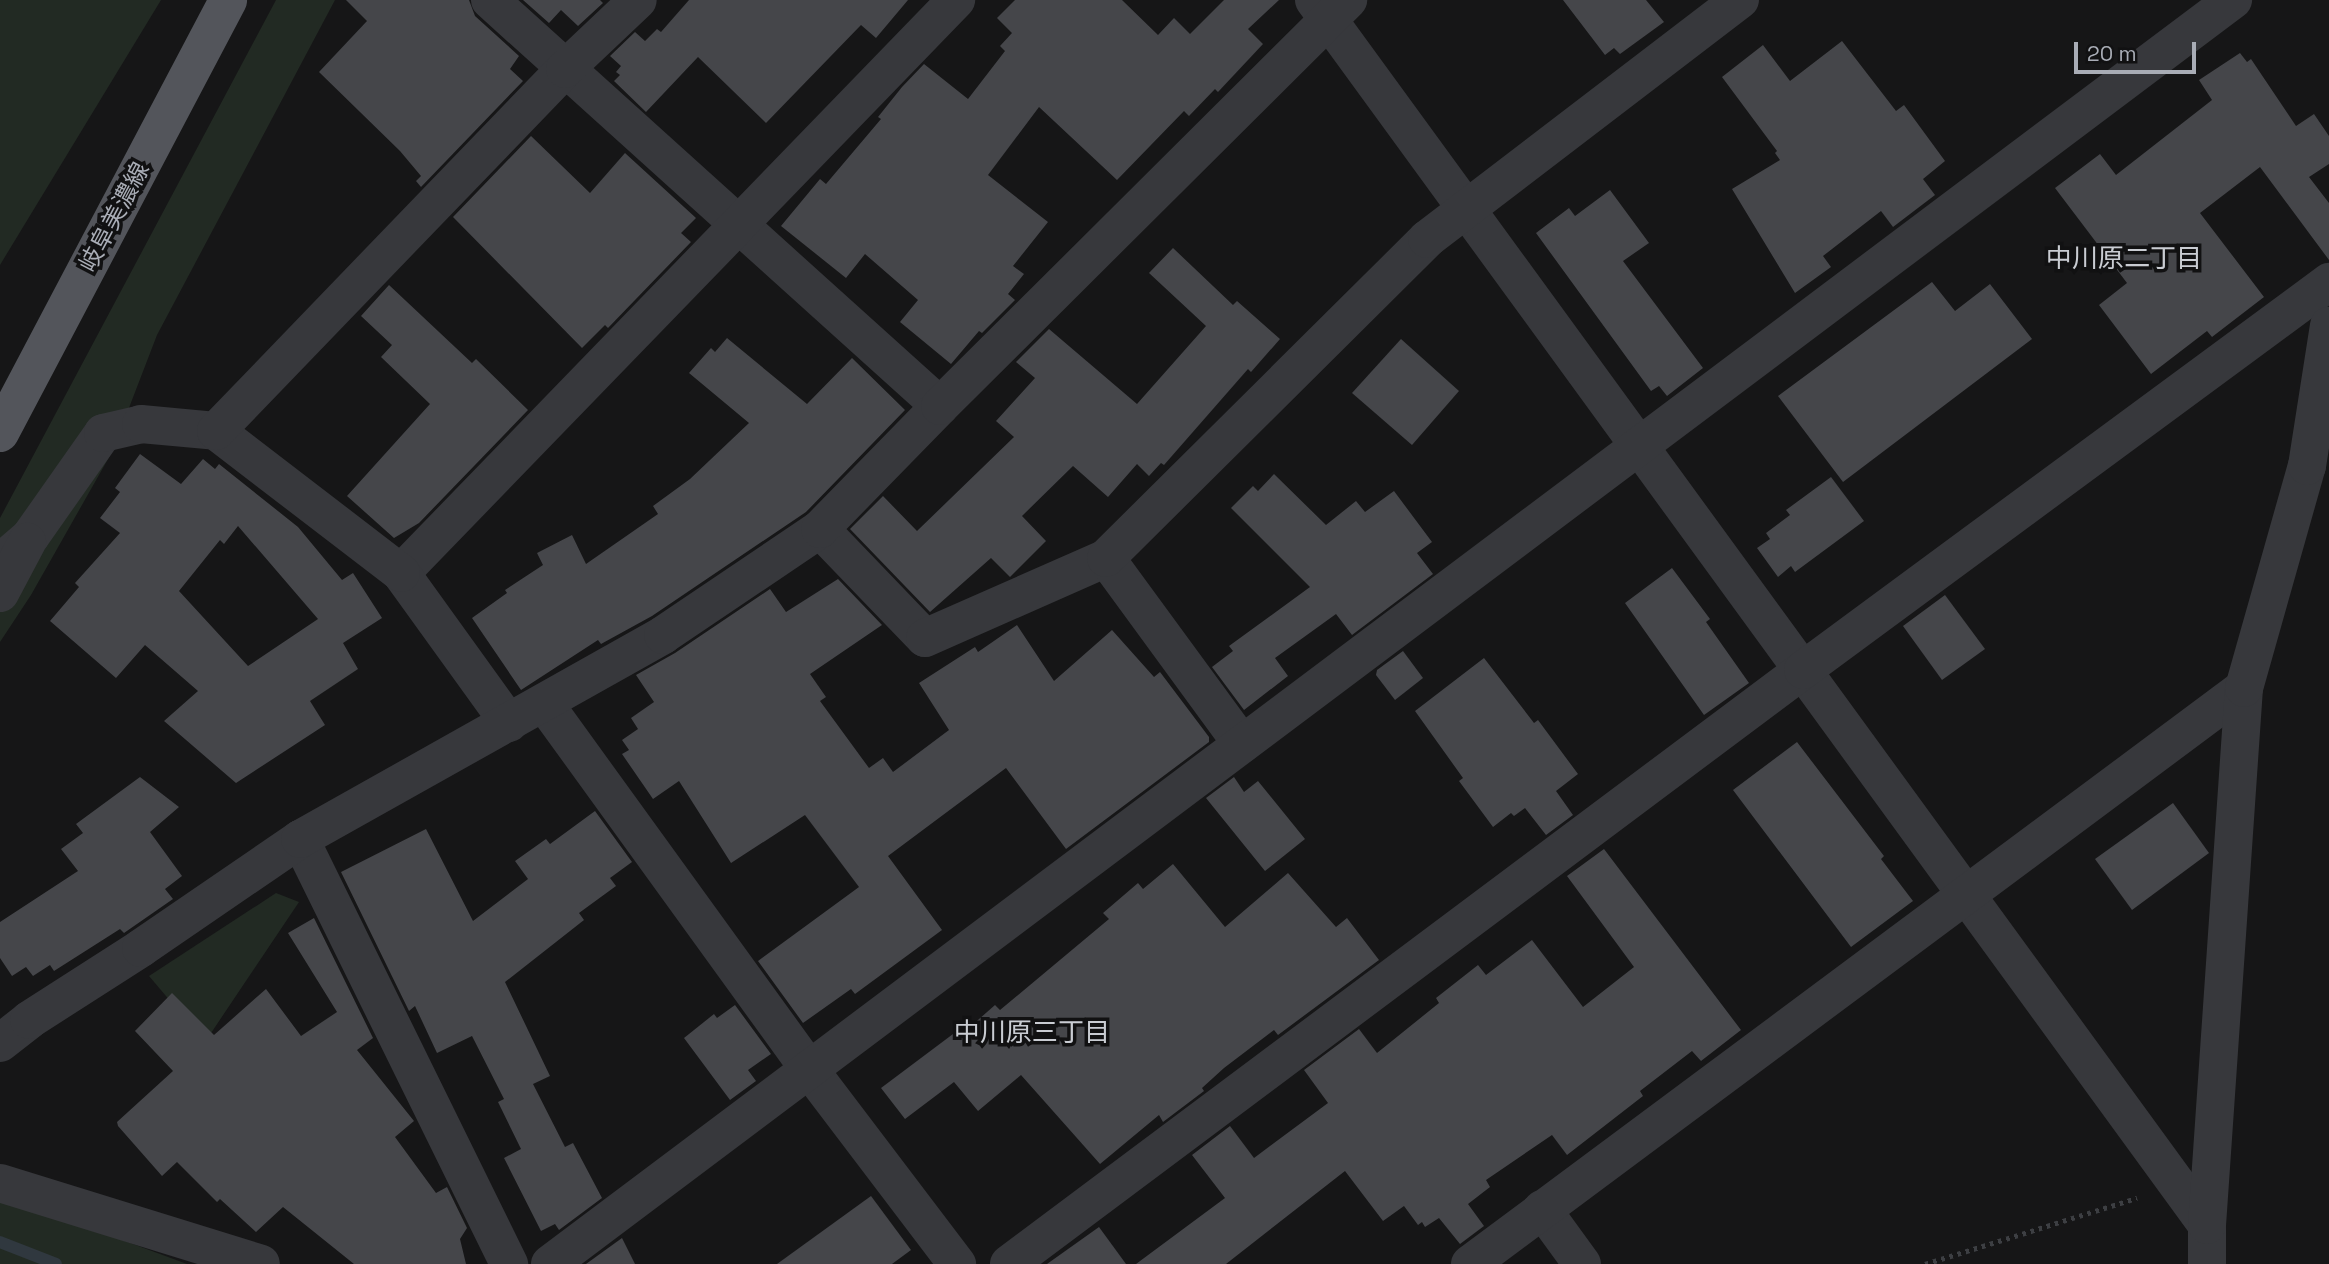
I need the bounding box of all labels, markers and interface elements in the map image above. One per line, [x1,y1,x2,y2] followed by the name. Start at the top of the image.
[2077,28,2200,72] scale bar
[2087,40,2137,67] text: 20 m
[73,157,155,277] street label: 岐阜美濃線
[2046,243,2202,275] district label: 中川原二丁目
[954,1017,1110,1049] district label: 中川原三丁目

